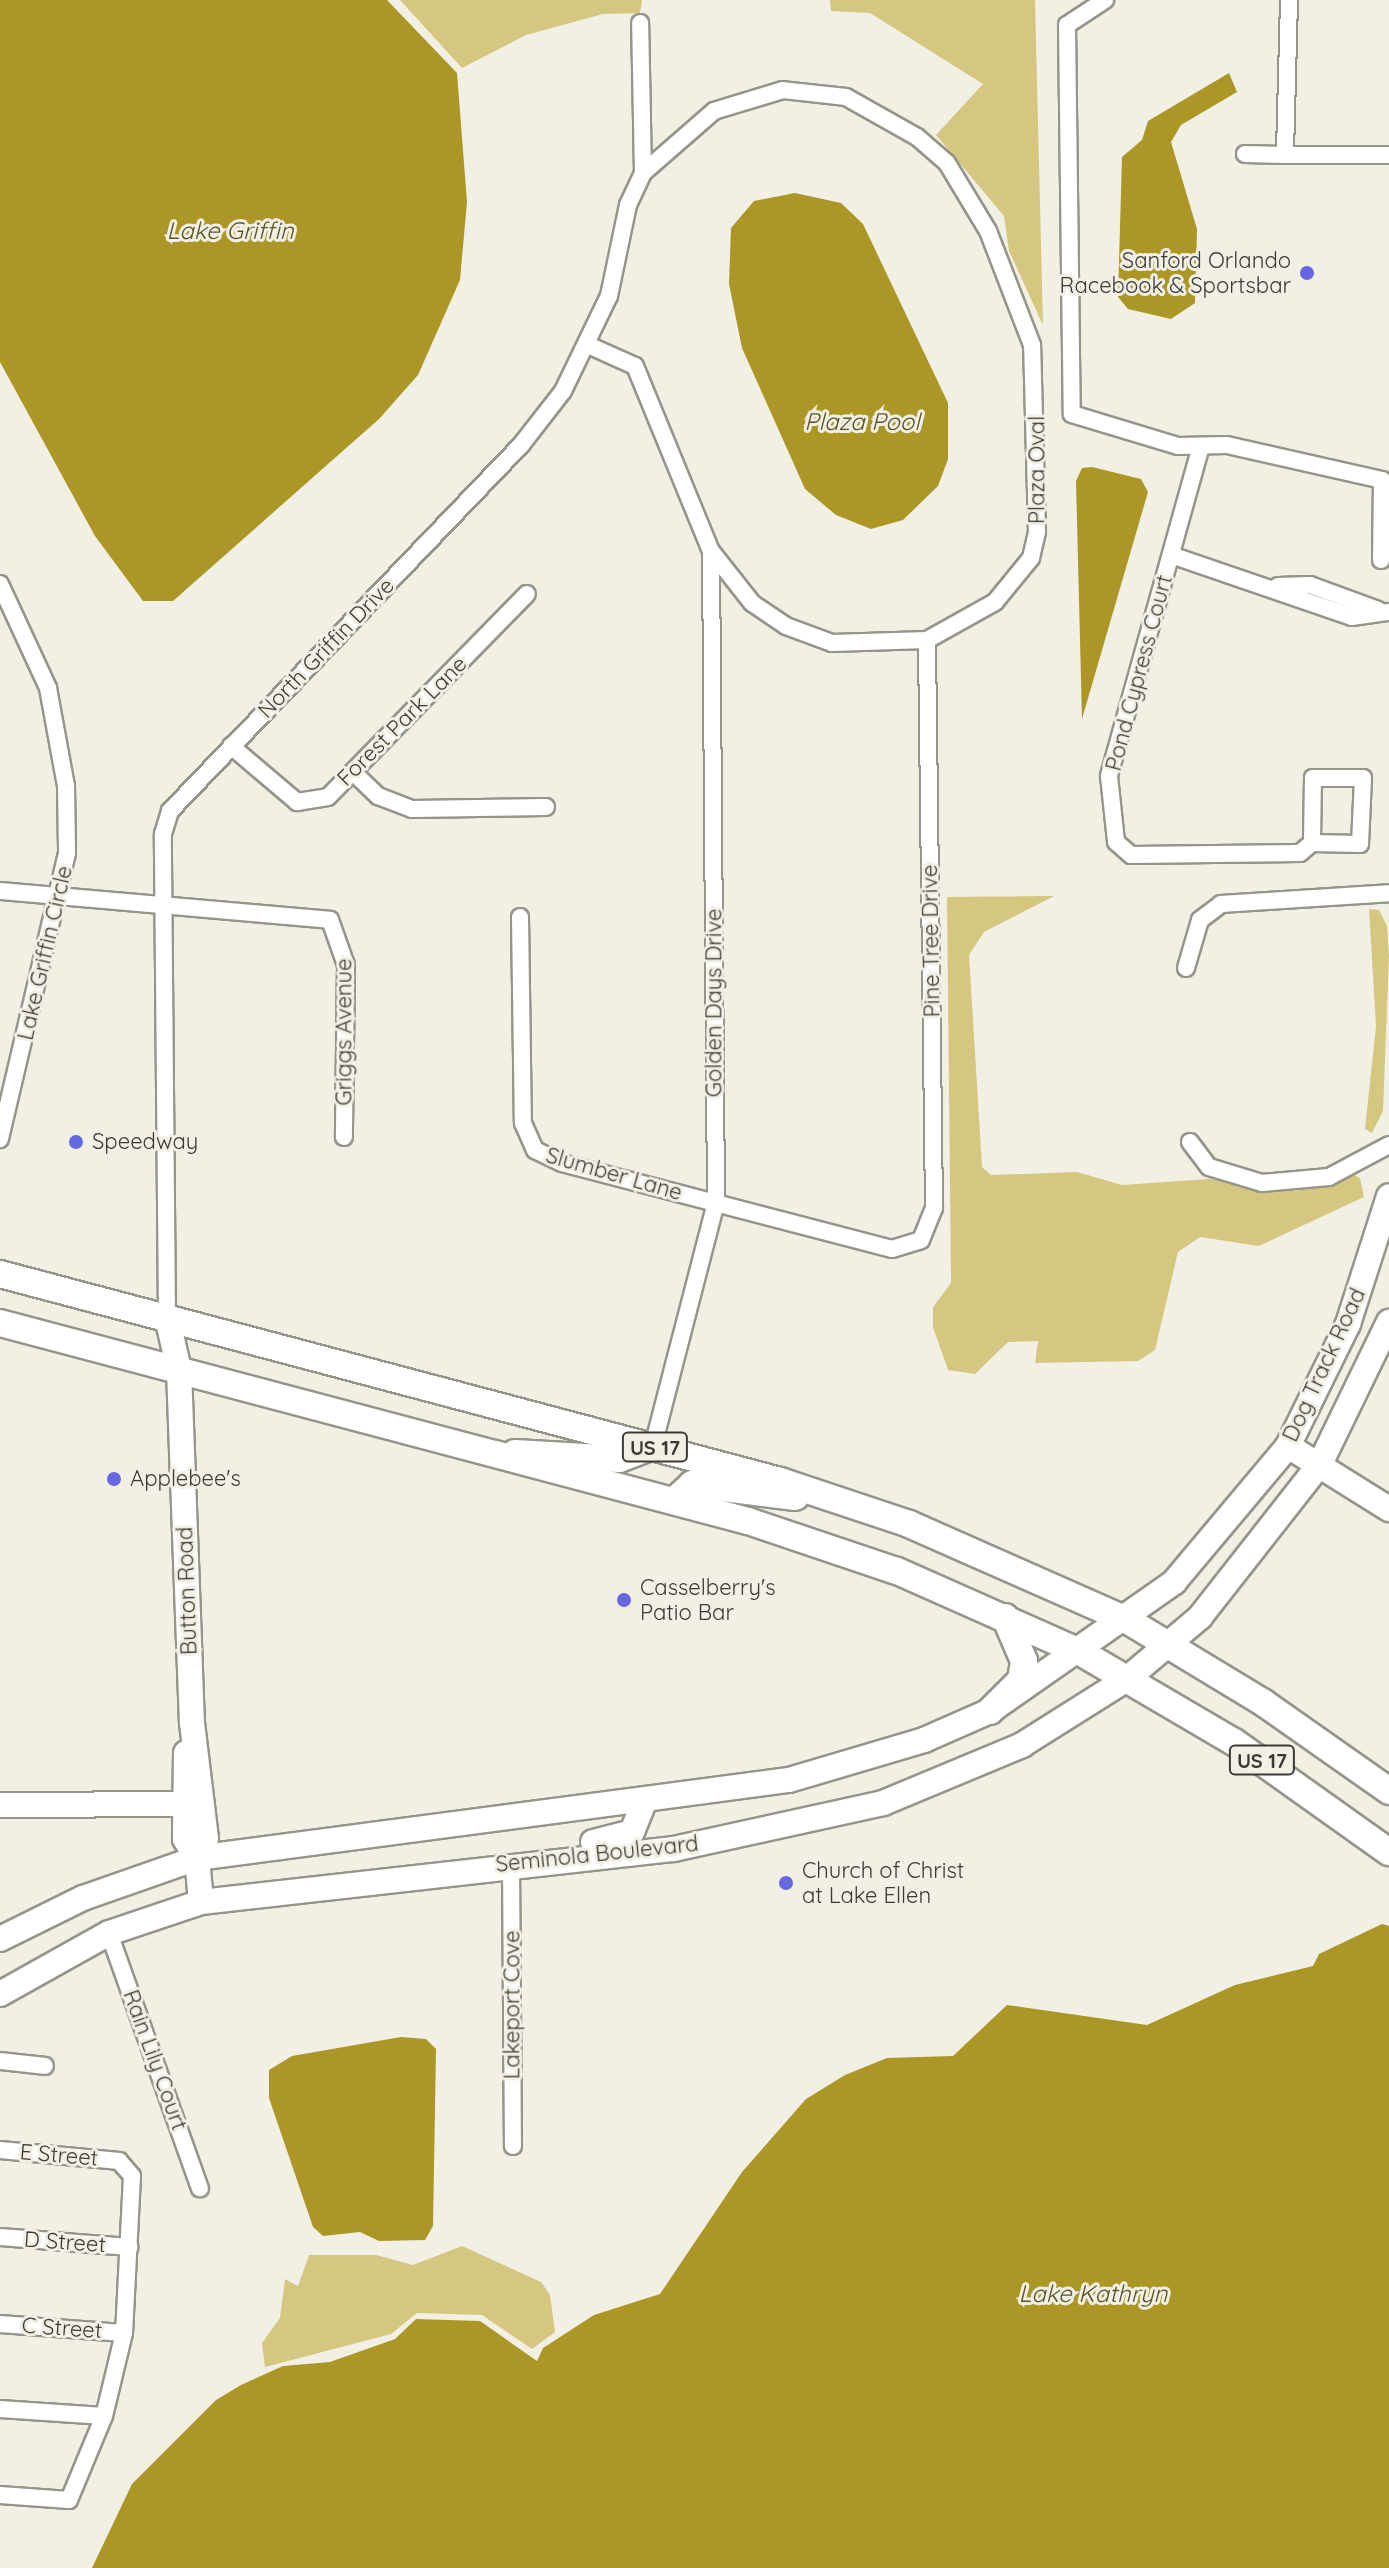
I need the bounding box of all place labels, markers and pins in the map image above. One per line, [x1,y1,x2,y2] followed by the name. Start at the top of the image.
[1060,247,1291,298] place label: Sanford Orlando Racebook & Sportsbar
[1298,264,1316,282] marker: Sanford Orlando Racebook & Sportsbar
[92,1129,198,1155] place label: Speedway
[67,1133,85,1151] marker: Speedway
[130,1466,241,1492] place label: Applebee's
[105,1470,123,1488] marker: Applebee's
[640,1574,776,1626] place label: Casselberry's Patio Bar
[615,1591,633,1609] marker: Casselberry's Patio Bar
[802,1857,964,1908] place label: Church of Christ at Lake Ellen
[777,1874,795,1892] marker: Church of Christ at Lake Ellen

